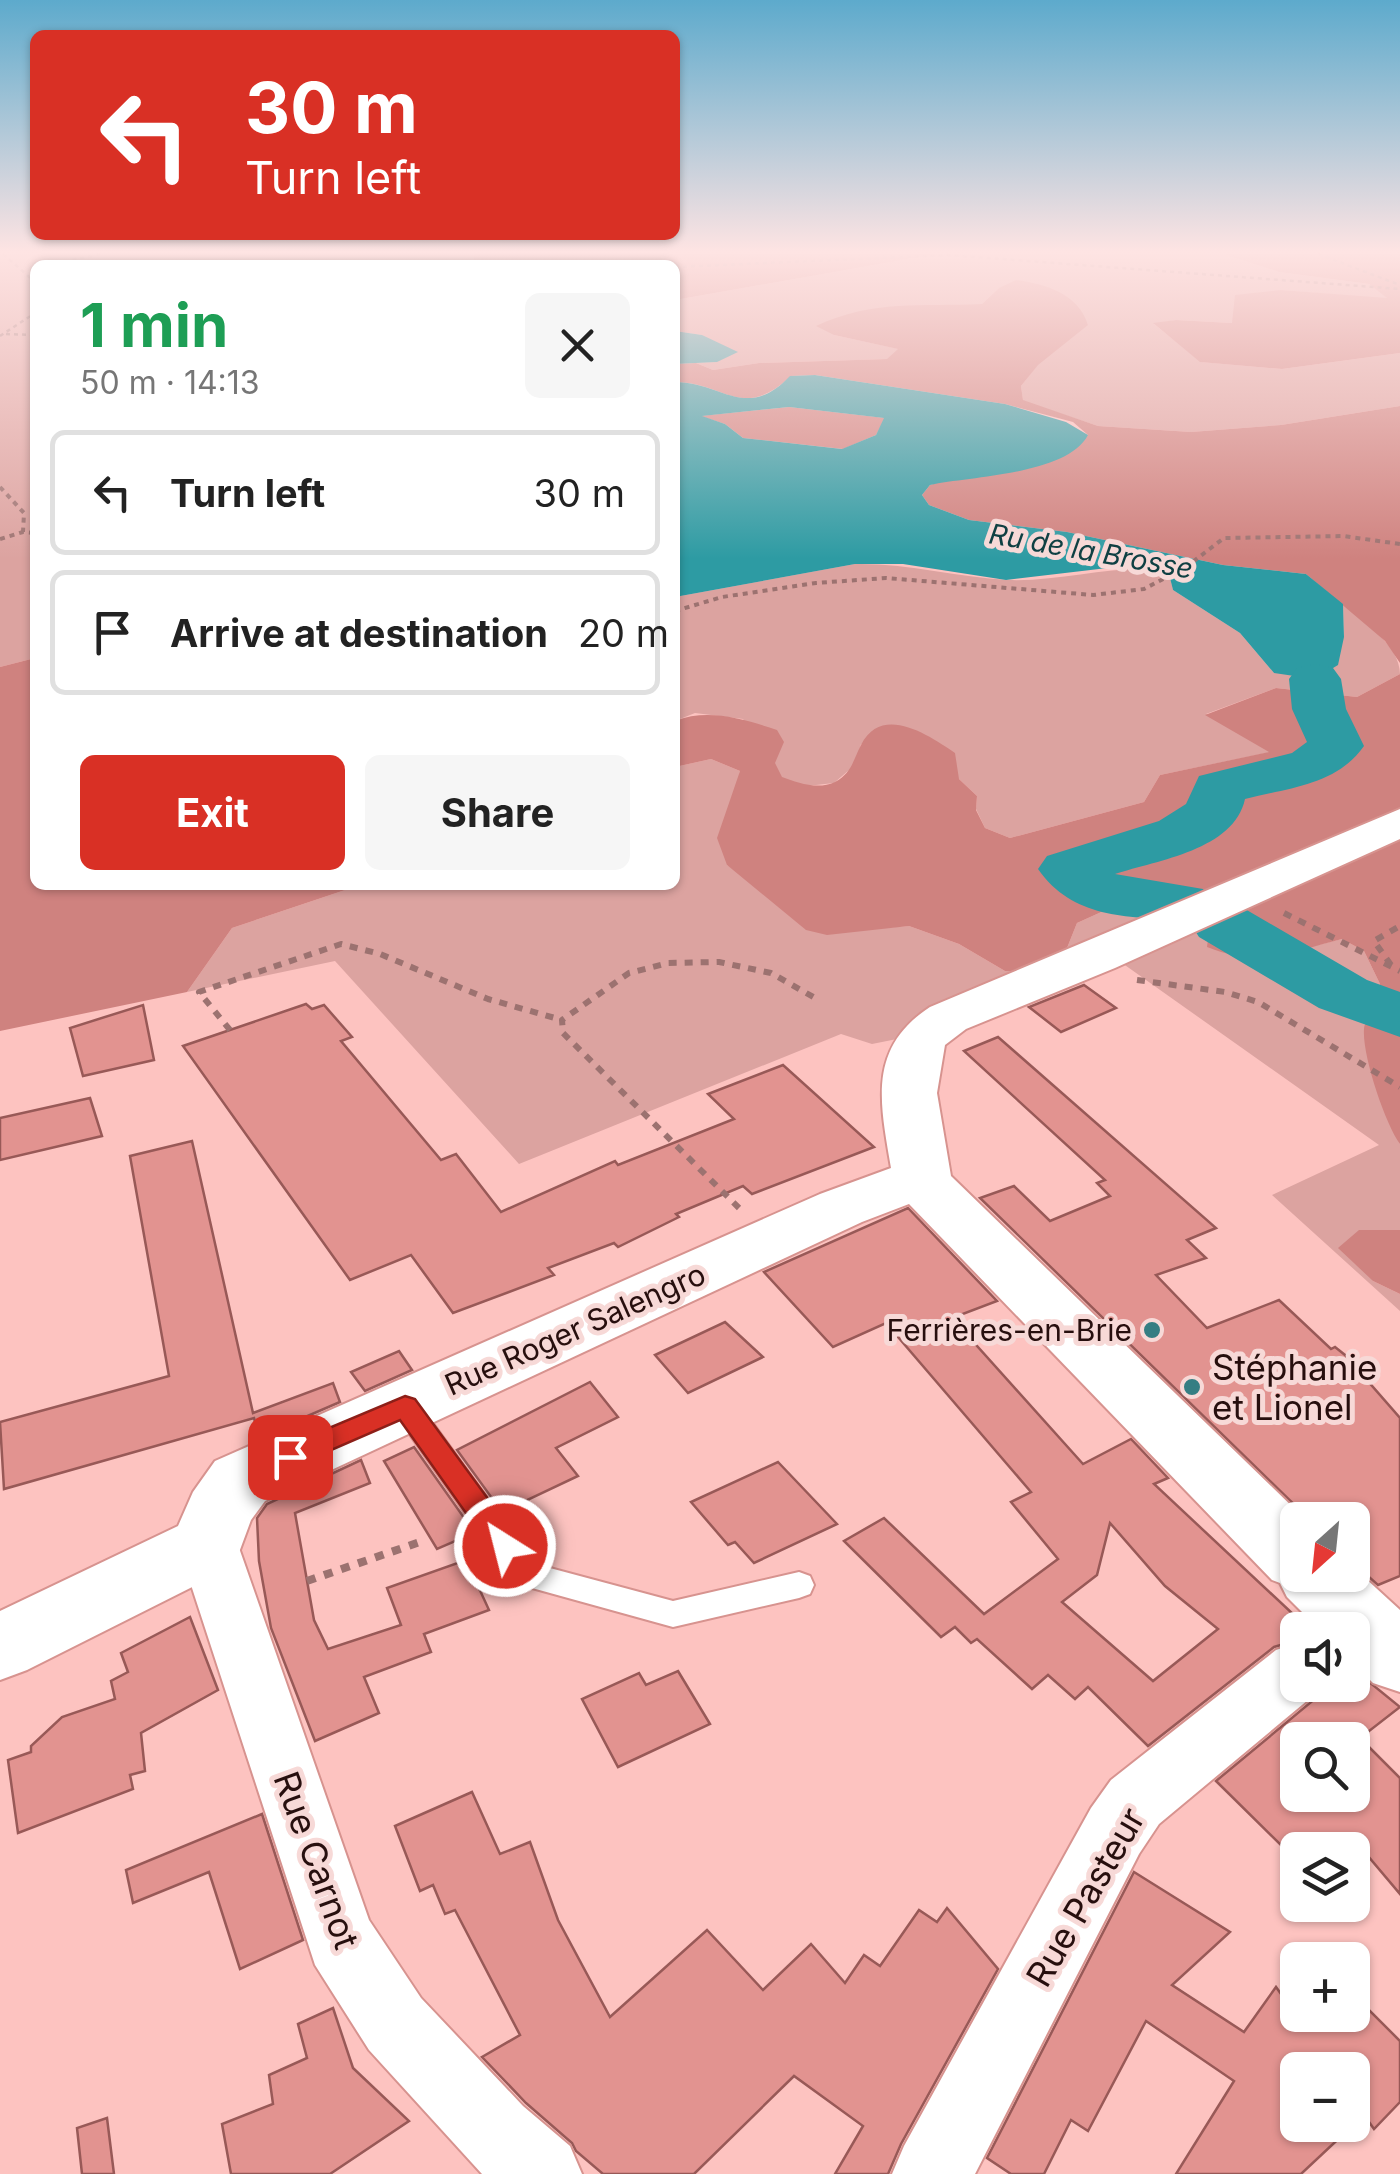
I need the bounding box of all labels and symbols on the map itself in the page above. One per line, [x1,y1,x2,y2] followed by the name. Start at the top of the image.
[986,516,1196,586] water label: Ru de la Brosse
[439,1255,711,1403] street label: Rue Roger Salengro
[887,1312,1132,1348] place label: Ferrières-en-Brie
[1141,1319,1163,1341] marker: Ferrières-en-Brie
[1212,1346,1377,1428] place label: Stéphanie et Lionel
[1181,1376,1203,1398] marker: Stéphanie et Lionel
[248,1415,333,1500] pin
[453,1494,557,1598] position arrow
[1280,1502,1370,1592] north arrow
[266,1766,368,1954] street label: Rue Carnot
[1017,1800,1153,1994] street label: Rue Pasteur

